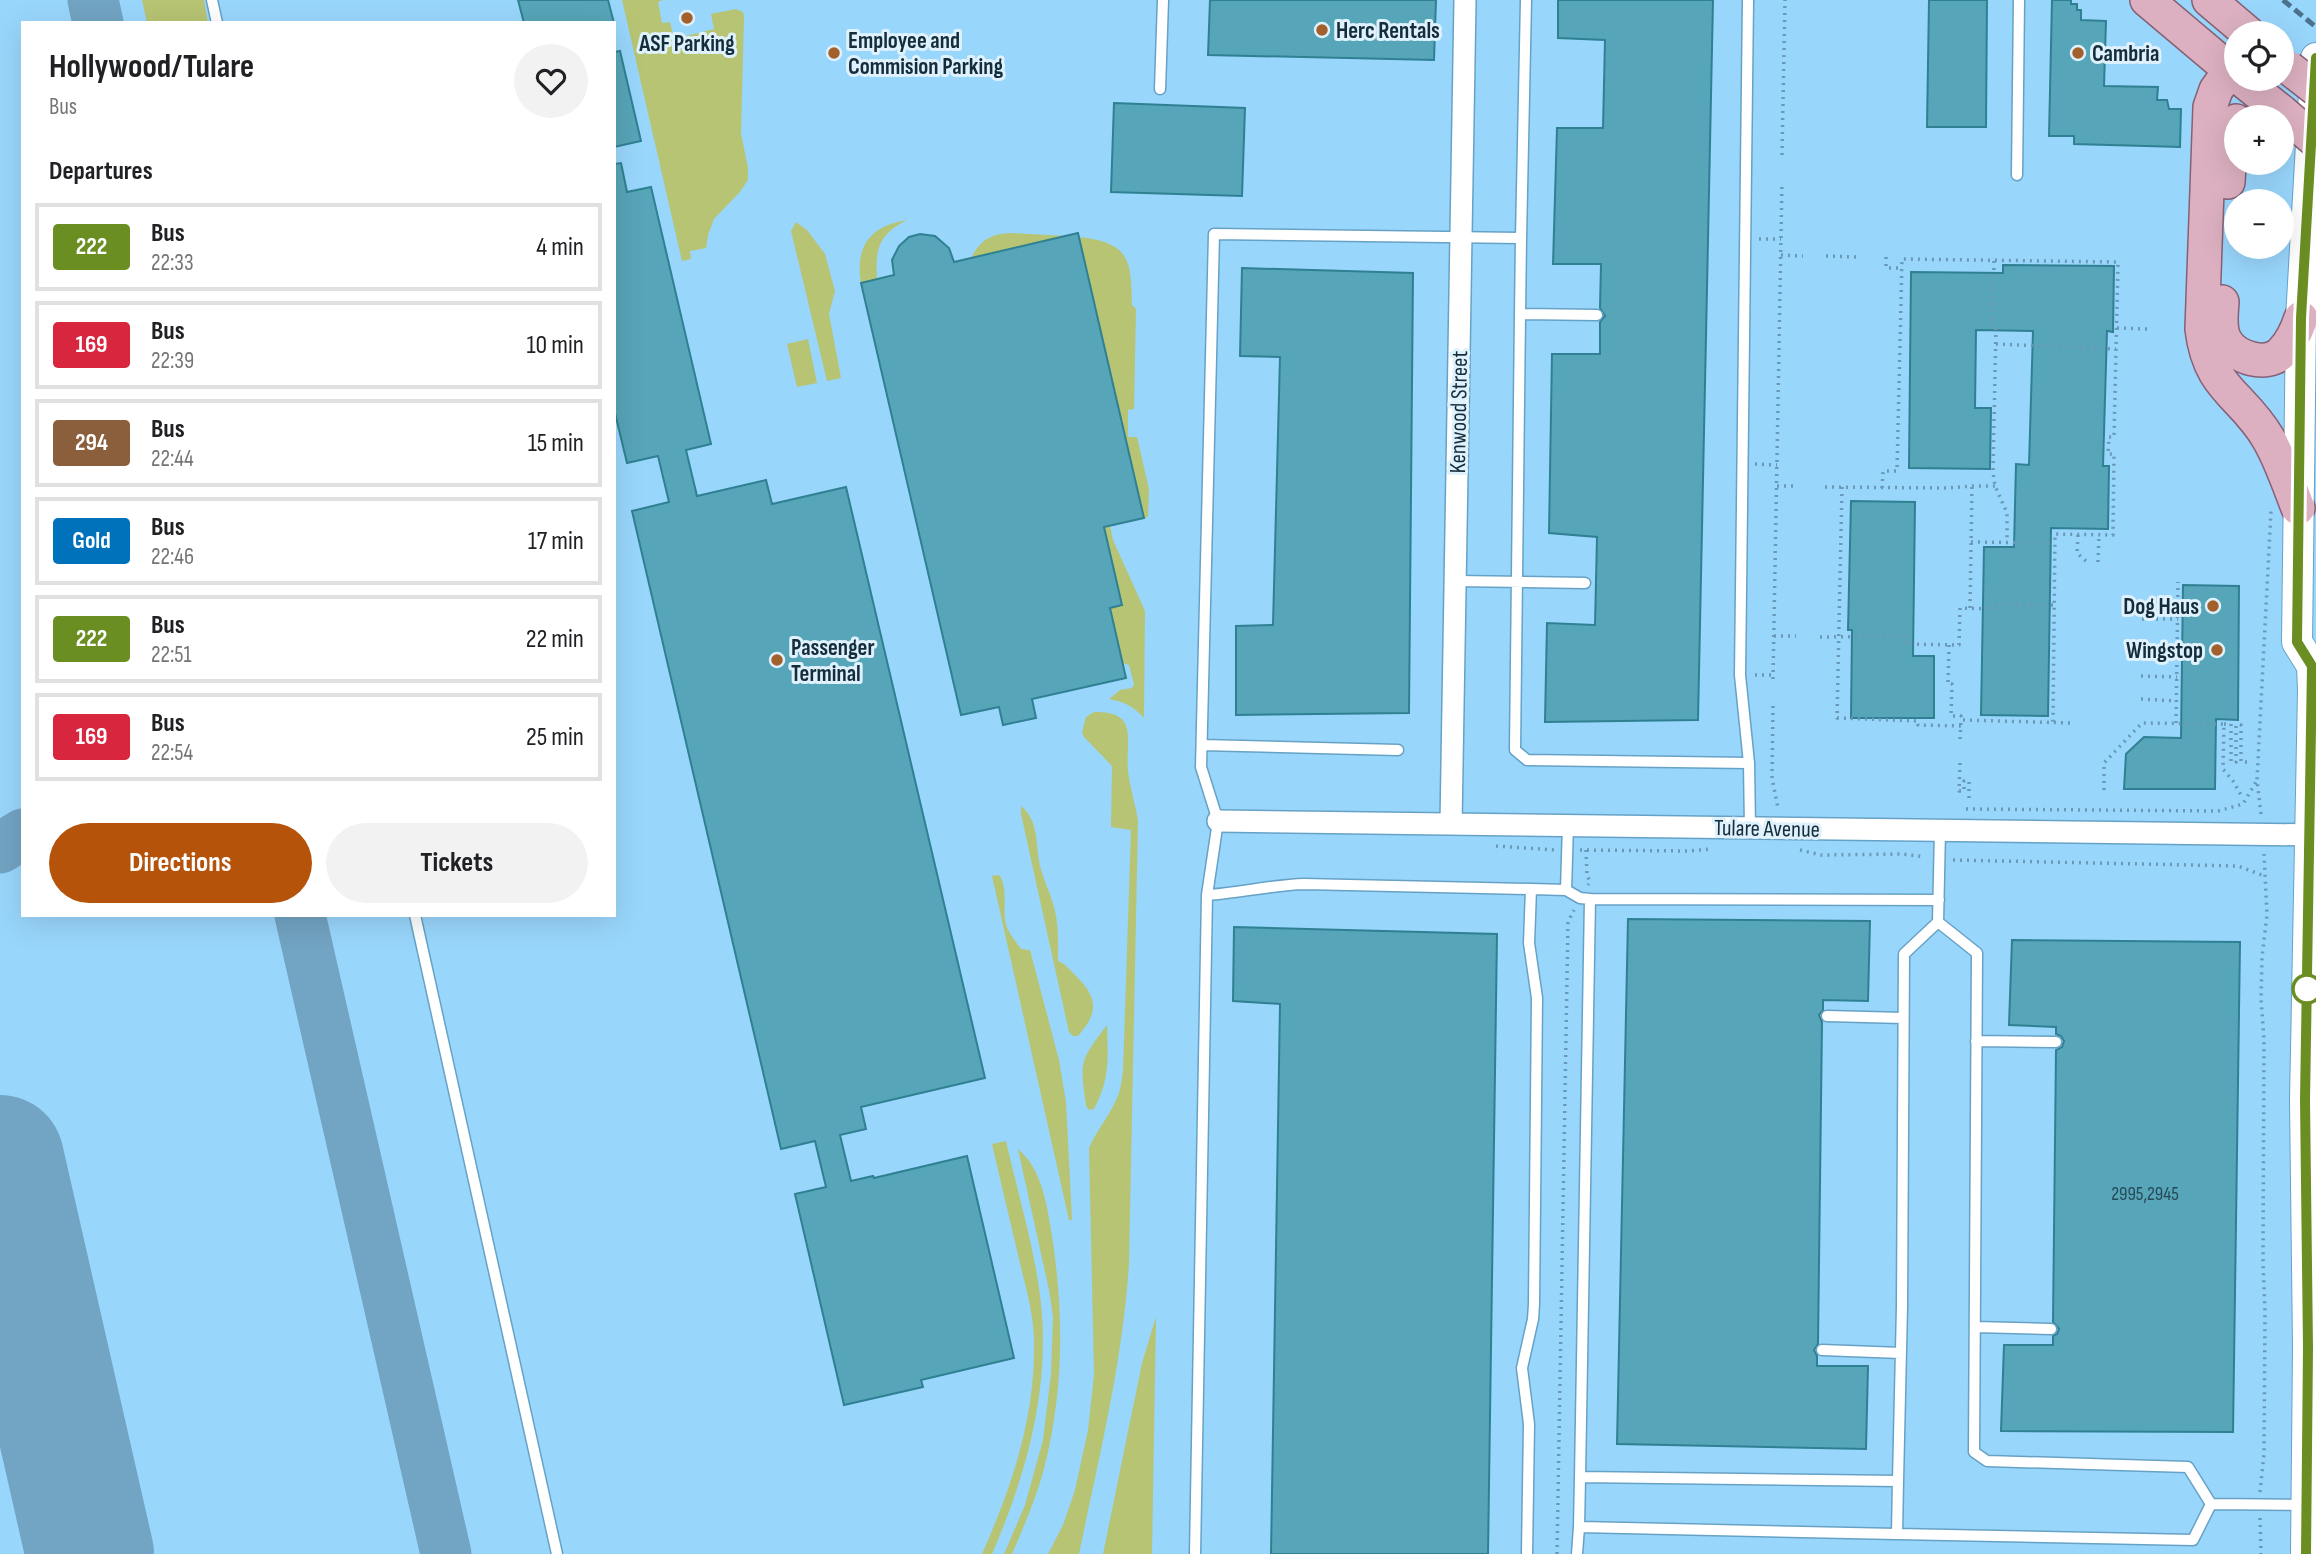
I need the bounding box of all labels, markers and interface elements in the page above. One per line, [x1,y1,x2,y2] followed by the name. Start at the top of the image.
[679,10,695,26] marker: ASF Parking
[1336,17,1440,45] place label: Herc Rentals
[2224,21,2294,259] map controls
[2224,21,2294,91] button: locate
[1314,22,1330,38] marker: Herc Rentals
[848,27,1003,81] place label: Employee and Commision Parking
[638,30,735,58] place label: ASF Parking
[2092,40,2159,68] place label: Cambria
[514,44,588,118] button: heart
[826,45,842,61] marker: Employee and Commision Parking
[2070,45,2086,61] marker: Cambria
[49,47,254,87] text: Hollywood/Tulare
[49,93,77,121] text: Bus
[2224,105,2294,175] button: +
[49,156,153,187] text: Departures
[2224,189,2294,259] button: −
[151,218,185,249] text: Bus
[76,232,107,261] text: 222
[536,232,584,263] text: 4 min
[151,249,194,277] text: 22:33
[151,316,185,347] text: Bus
[75,330,108,359] text: 169
[527,330,584,361] text: 10 min
[151,347,194,375] text: 22:39
[1444,350,1474,474] street label: Kenwood Street
[151,414,185,445] text: Bus
[75,428,108,457] text: 294
[528,428,584,459] text: 15 min
[151,445,194,473] text: 22:44
[151,512,185,543] text: Bus
[72,526,111,555] text: Gold
[528,526,584,557] text: 17 min
[151,543,194,571] text: 22:46
[2123,593,2199,621] place label: Dog Haus
[2205,598,2221,614] marker: Dog Haus
[151,610,185,641] text: Bus
[76,624,107,653] text: 222
[526,624,584,655] text: 22 min
[791,634,875,688] place label: Passenger Terminal
[2126,637,2203,665] place label: Wingstop
[151,641,192,669] text: 22:51
[2209,642,2225,658] marker: Wingstop
[769,652,785,668] marker: Passenger Terminal
[151,708,185,739] text: Bus
[75,722,108,751] text: 169
[526,722,584,753] text: 25 min
[151,739,193,767] text: 22:54
[1714,814,1820,844] street label: Tulare Avenue
[49,823,312,903] button: Directions
[326,823,588,903] button: Tickets
[2292,974,2316,1004] unlabelled marker
[2111,1183,2179,1206] house number: 2995,2945

